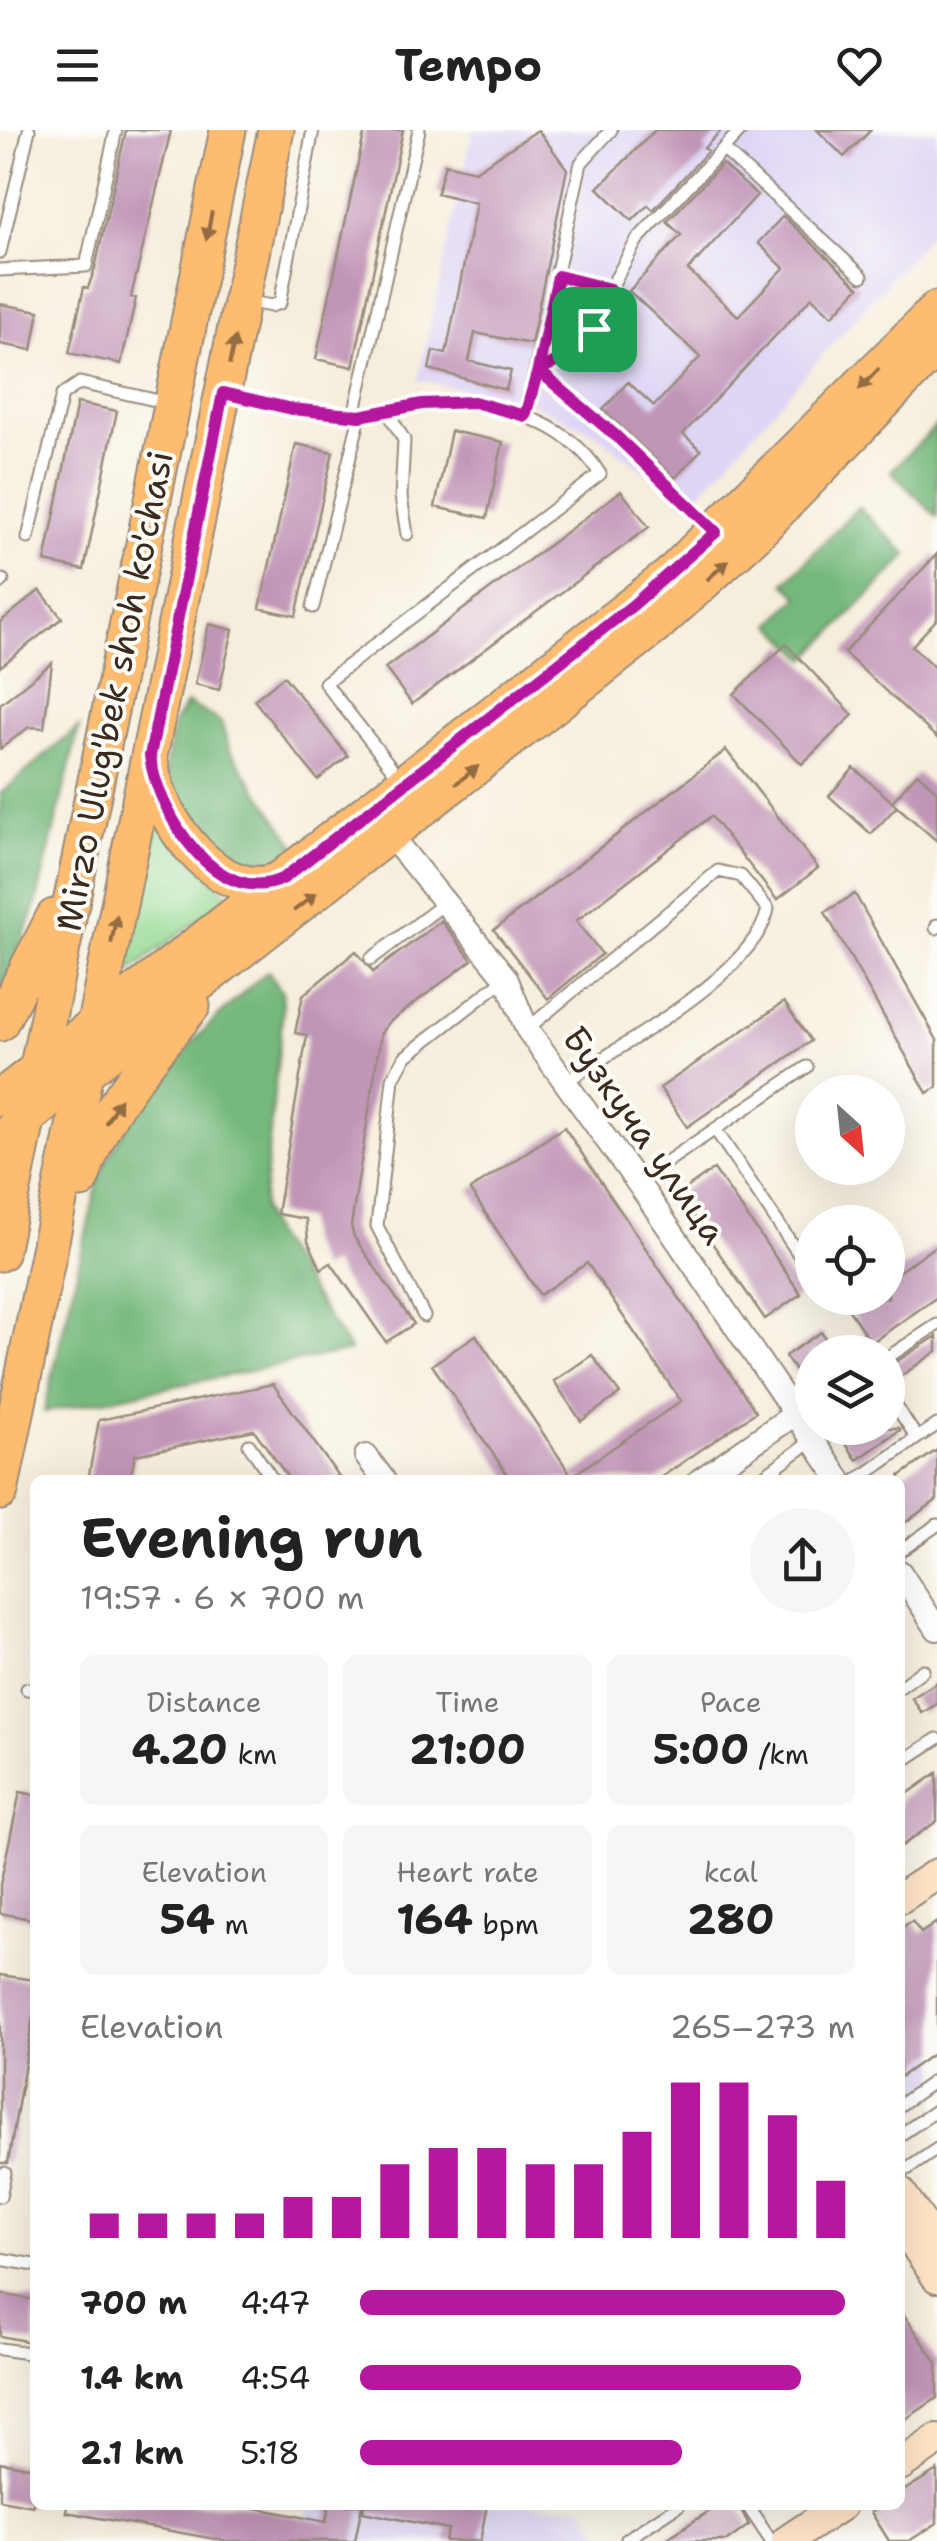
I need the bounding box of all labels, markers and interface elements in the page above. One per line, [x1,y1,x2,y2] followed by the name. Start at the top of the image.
[395,35,542,95] text: Tempo
[50,38,105,93] icon: menu
[832,38,887,93] icon: heart
[200,210,216,241] one-way arrow
[552,287,637,372] pin
[567,302,622,357] icon: arrive
[224,335,240,366] one-way arrow
[858,366,881,390] one-way arrow
[44,447,184,935] street label: Mirzo Ulug'bek shoh ko'chasi
[705,559,730,581] one-way arrow
[454,766,480,786] one-way arrow
[291,891,317,912] one-way arrow
[107,913,123,944] one-way arrow
[552,1017,738,1254] street label: Бузкуча улица
[795,1075,905,1185] north arrow
[795,1075,905,1445] map controls
[104,1097,121,1125] one-way arrow
[795,1205,905,1315] button: locate
[795,1335,905,1445] button: layers
[80,1501,423,1575] text: Evening run
[750,1508,855,1613] button: share
[80,1576,364,1619] text: 19:57 · 6 × 700 m
[147,1683,262,1721] text: Distance
[435,1683,500,1721] text: Time
[700,1683,762,1721] text: Pace
[131,1721,228,1777] text: 4.20
[409,1721,526,1777] text: 21:00
[653,1721,749,1777] text: 5:00
[228,1735,277,1773] text: km
[749,1735,809,1773] text: /km
[142,1853,267,1891] text: Elevation
[396,1853,539,1891] text: Heart rate
[704,1853,758,1891] text: kcal
[160,1891,215,1947] text: 54
[396,1891,473,1947] text: 164
[687,1891,775,1947] text: 280
[215,1905,249,1943] text: m
[473,1905,539,1943] text: bpm
[80,2005,223,2048] text: Elevation
[670,2005,855,2048] text: 265–273 m
[80,2281,187,2324] text: 700 m
[240,2281,311,2324] text: 4:47
[80,2356,183,2399] text: 1.4 km
[240,2356,310,2399] text: 4:54
[80,2431,184,2474] text: 2.1 km
[240,2431,300,2474] text: 5:18

